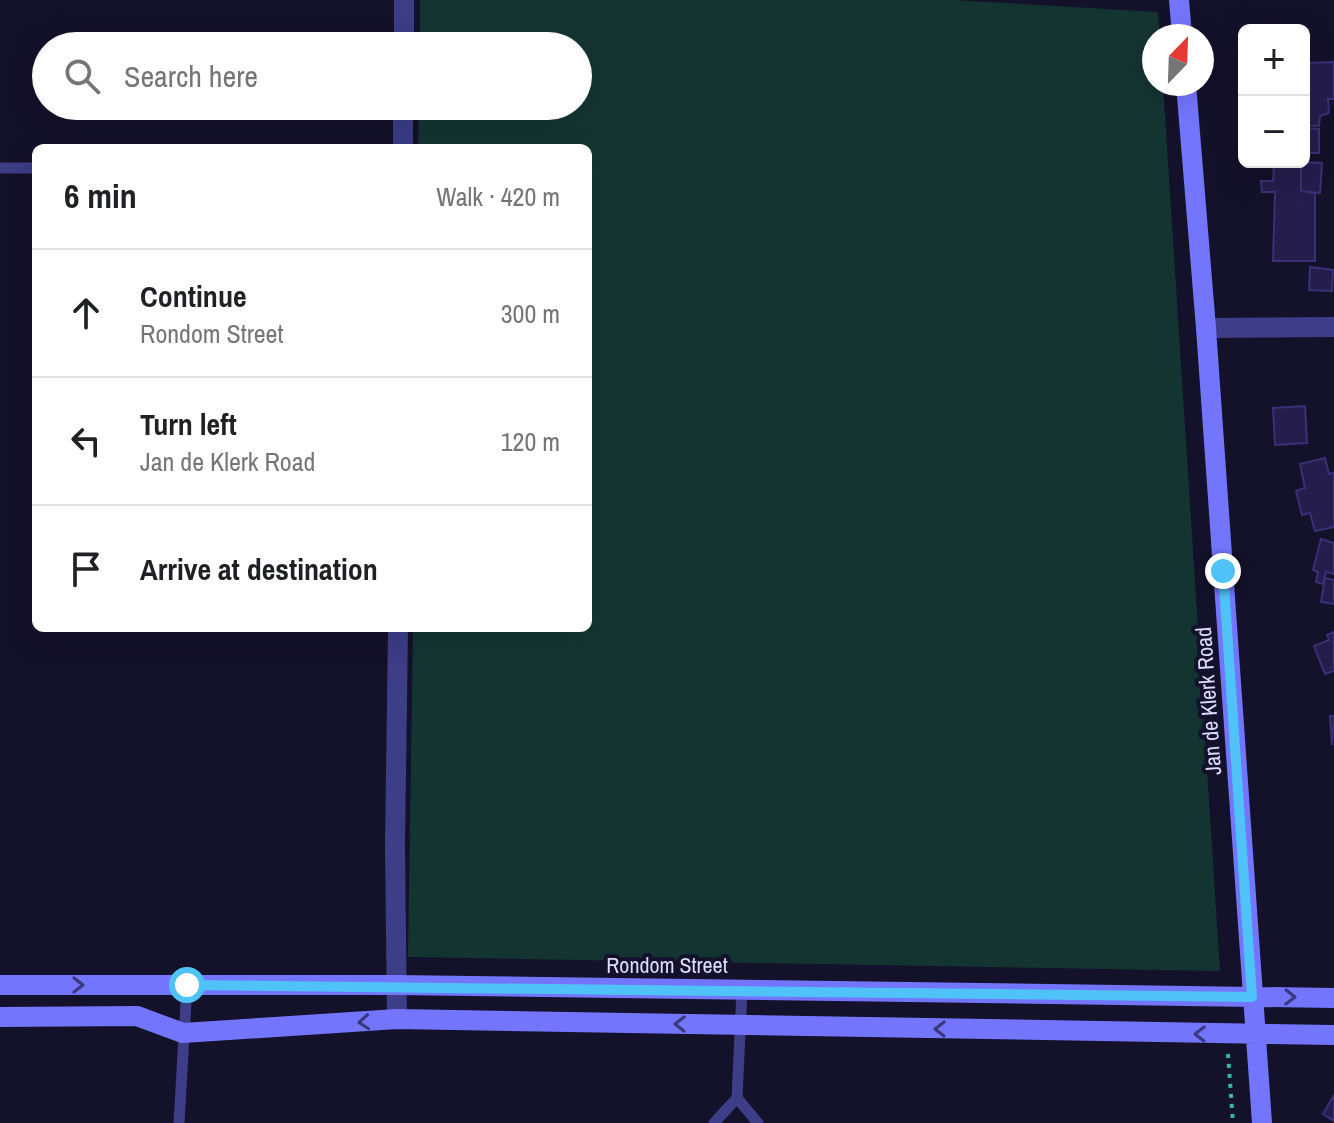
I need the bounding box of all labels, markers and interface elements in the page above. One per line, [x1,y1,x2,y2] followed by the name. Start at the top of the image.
[1142,24,1214,96] north arrow
[1238,24,1310,168] map controls
[1238,24,1310,96] button: +
[32,32,592,120] search box
[60,54,104,98] icon: search
[124,56,258,96] text: Search here
[1238,96,1310,168] button: −
[64,173,137,219] text: 6 min
[436,179,560,214] text: Walk · 420 m
[140,276,247,316] text: Continue
[64,291,108,335] icon: ahead
[501,296,560,331] text: 300 m
[140,316,283,351] text: Rondom Street
[140,404,237,444] text: Turn left
[64,419,108,463] icon: left
[501,424,560,459] text: 120 m
[140,444,315,479] text: Jan de Klerk Road
[64,547,108,591] icon: arrive
[140,549,378,589] text: Arrive at destination
[1205,553,1241,589] route end
[1188,626,1228,776] street label: Jan de Klerk Road
[606,950,728,980] street label: Rondom Street
[169,967,205,1003] route start
[72,976,85,994] one-way arrow
[1284,989,1297,1006] one-way arrow
[357,1013,370,1030] one-way arrow
[673,1016,686,1033] one-way arrow
[933,1020,946,1037] one-way arrow
[1193,1025,1206,1042] one-way arrow

